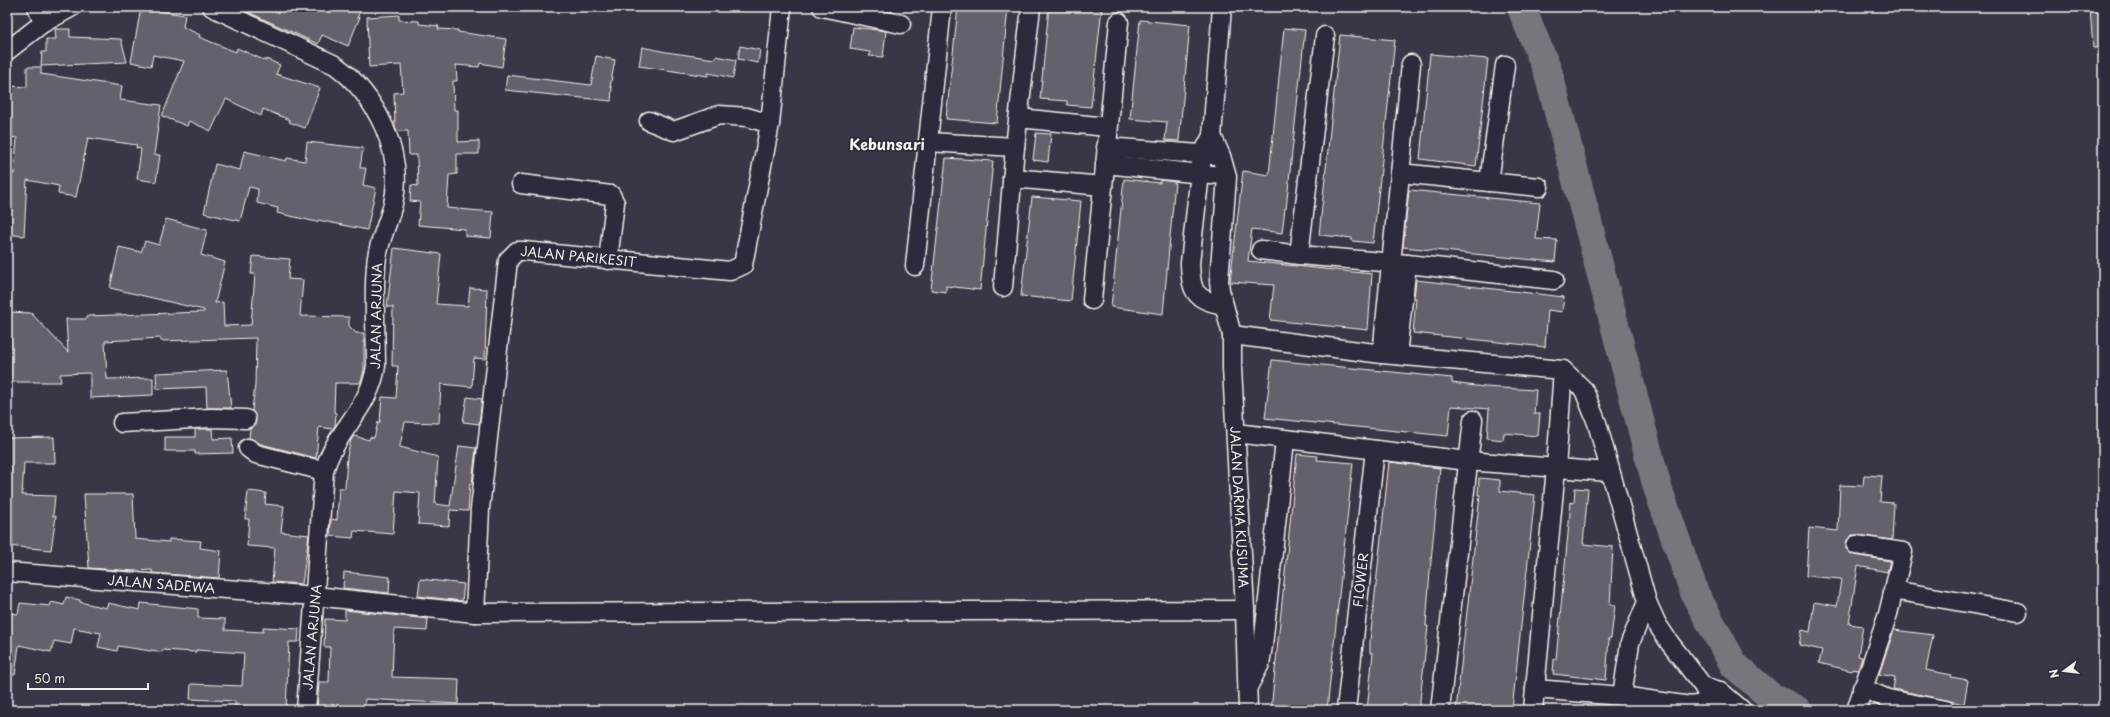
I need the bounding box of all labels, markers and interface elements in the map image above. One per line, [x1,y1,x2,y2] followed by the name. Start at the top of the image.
[849,132,925,155] district label: Kebunsari
[520,241,638,271] street label: JALAN PARIKESIT
[365,263,386,369] street label: JALAN ARJUNA
[1226,426,1254,588] street label: JALAN DARMA KUSUMA
[1348,551,1373,608] street label: FLOWER
[107,570,217,597] street label: JALAN SADEWA
[297,583,326,691] street label: JALAN ARJUNA
[2044,651,2084,691] north arrow
[28,665,148,691] scale bar
[2044,667,2063,680] text: N
[34,669,65,687] text: 50 m

